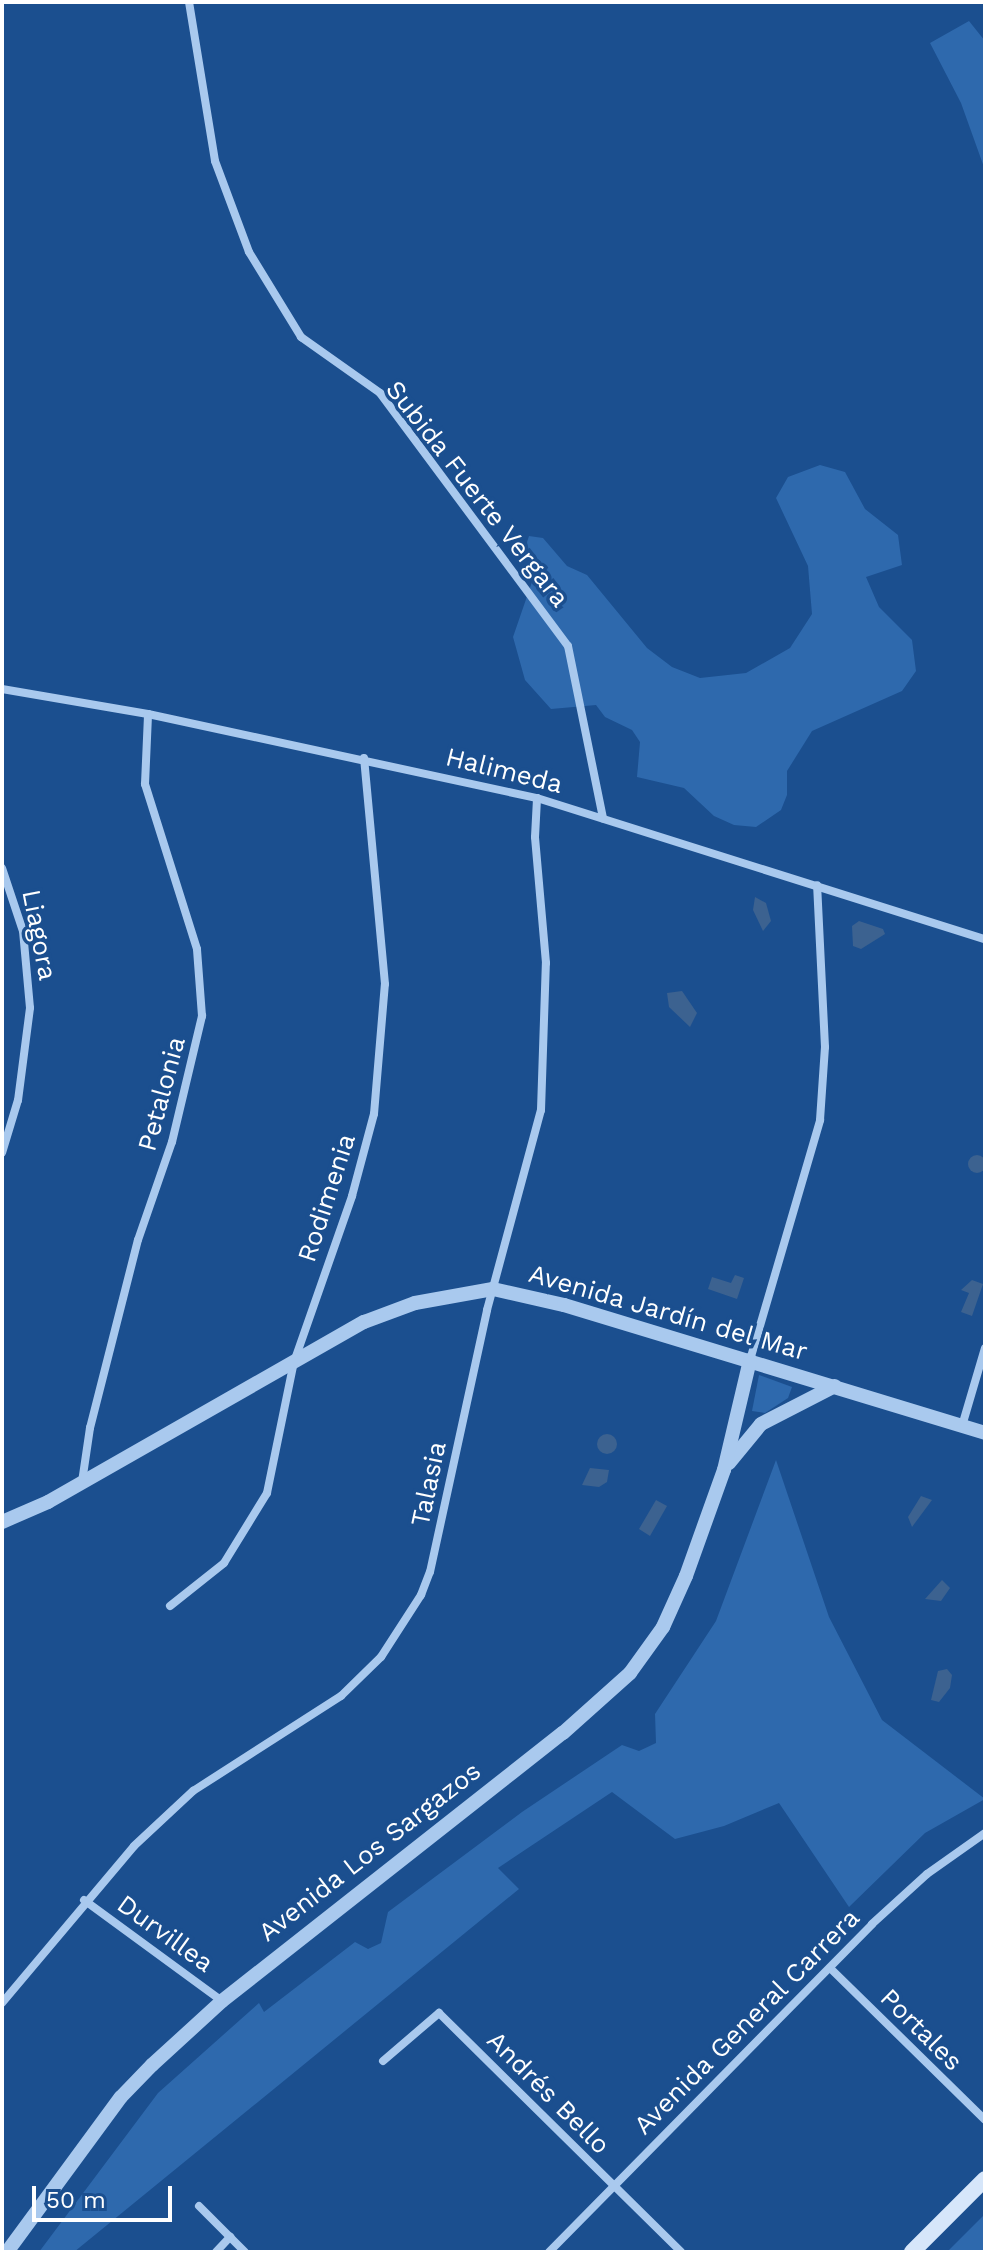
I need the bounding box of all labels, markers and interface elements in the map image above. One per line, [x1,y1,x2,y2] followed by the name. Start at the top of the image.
[378,374,576,614] street label: Subida Fuerte Vergara
[442,741,566,801] street label: Halimeda
[15,887,63,983] street label: Liagora
[132,1033,192,1155] street label: Petalonia
[292,1130,362,1266] street label: Rodimenia
[524,1258,812,1368] street label: Avenida Jardín del Mar
[405,1439,453,1529] street label: Talasia
[253,1755,487,1949] street label: Avenida Los Sargazos
[111,1889,219,1979] street label: Durvillea
[627,1902,867,2142] street label: Avenida General Carrera
[873,1982,969,2078] street label: Portales
[480,2025,616,2161] street label: Andrés Bello
[36,2170,176,2220] scale bar
[46,2186,106,2214] text: 50 m

